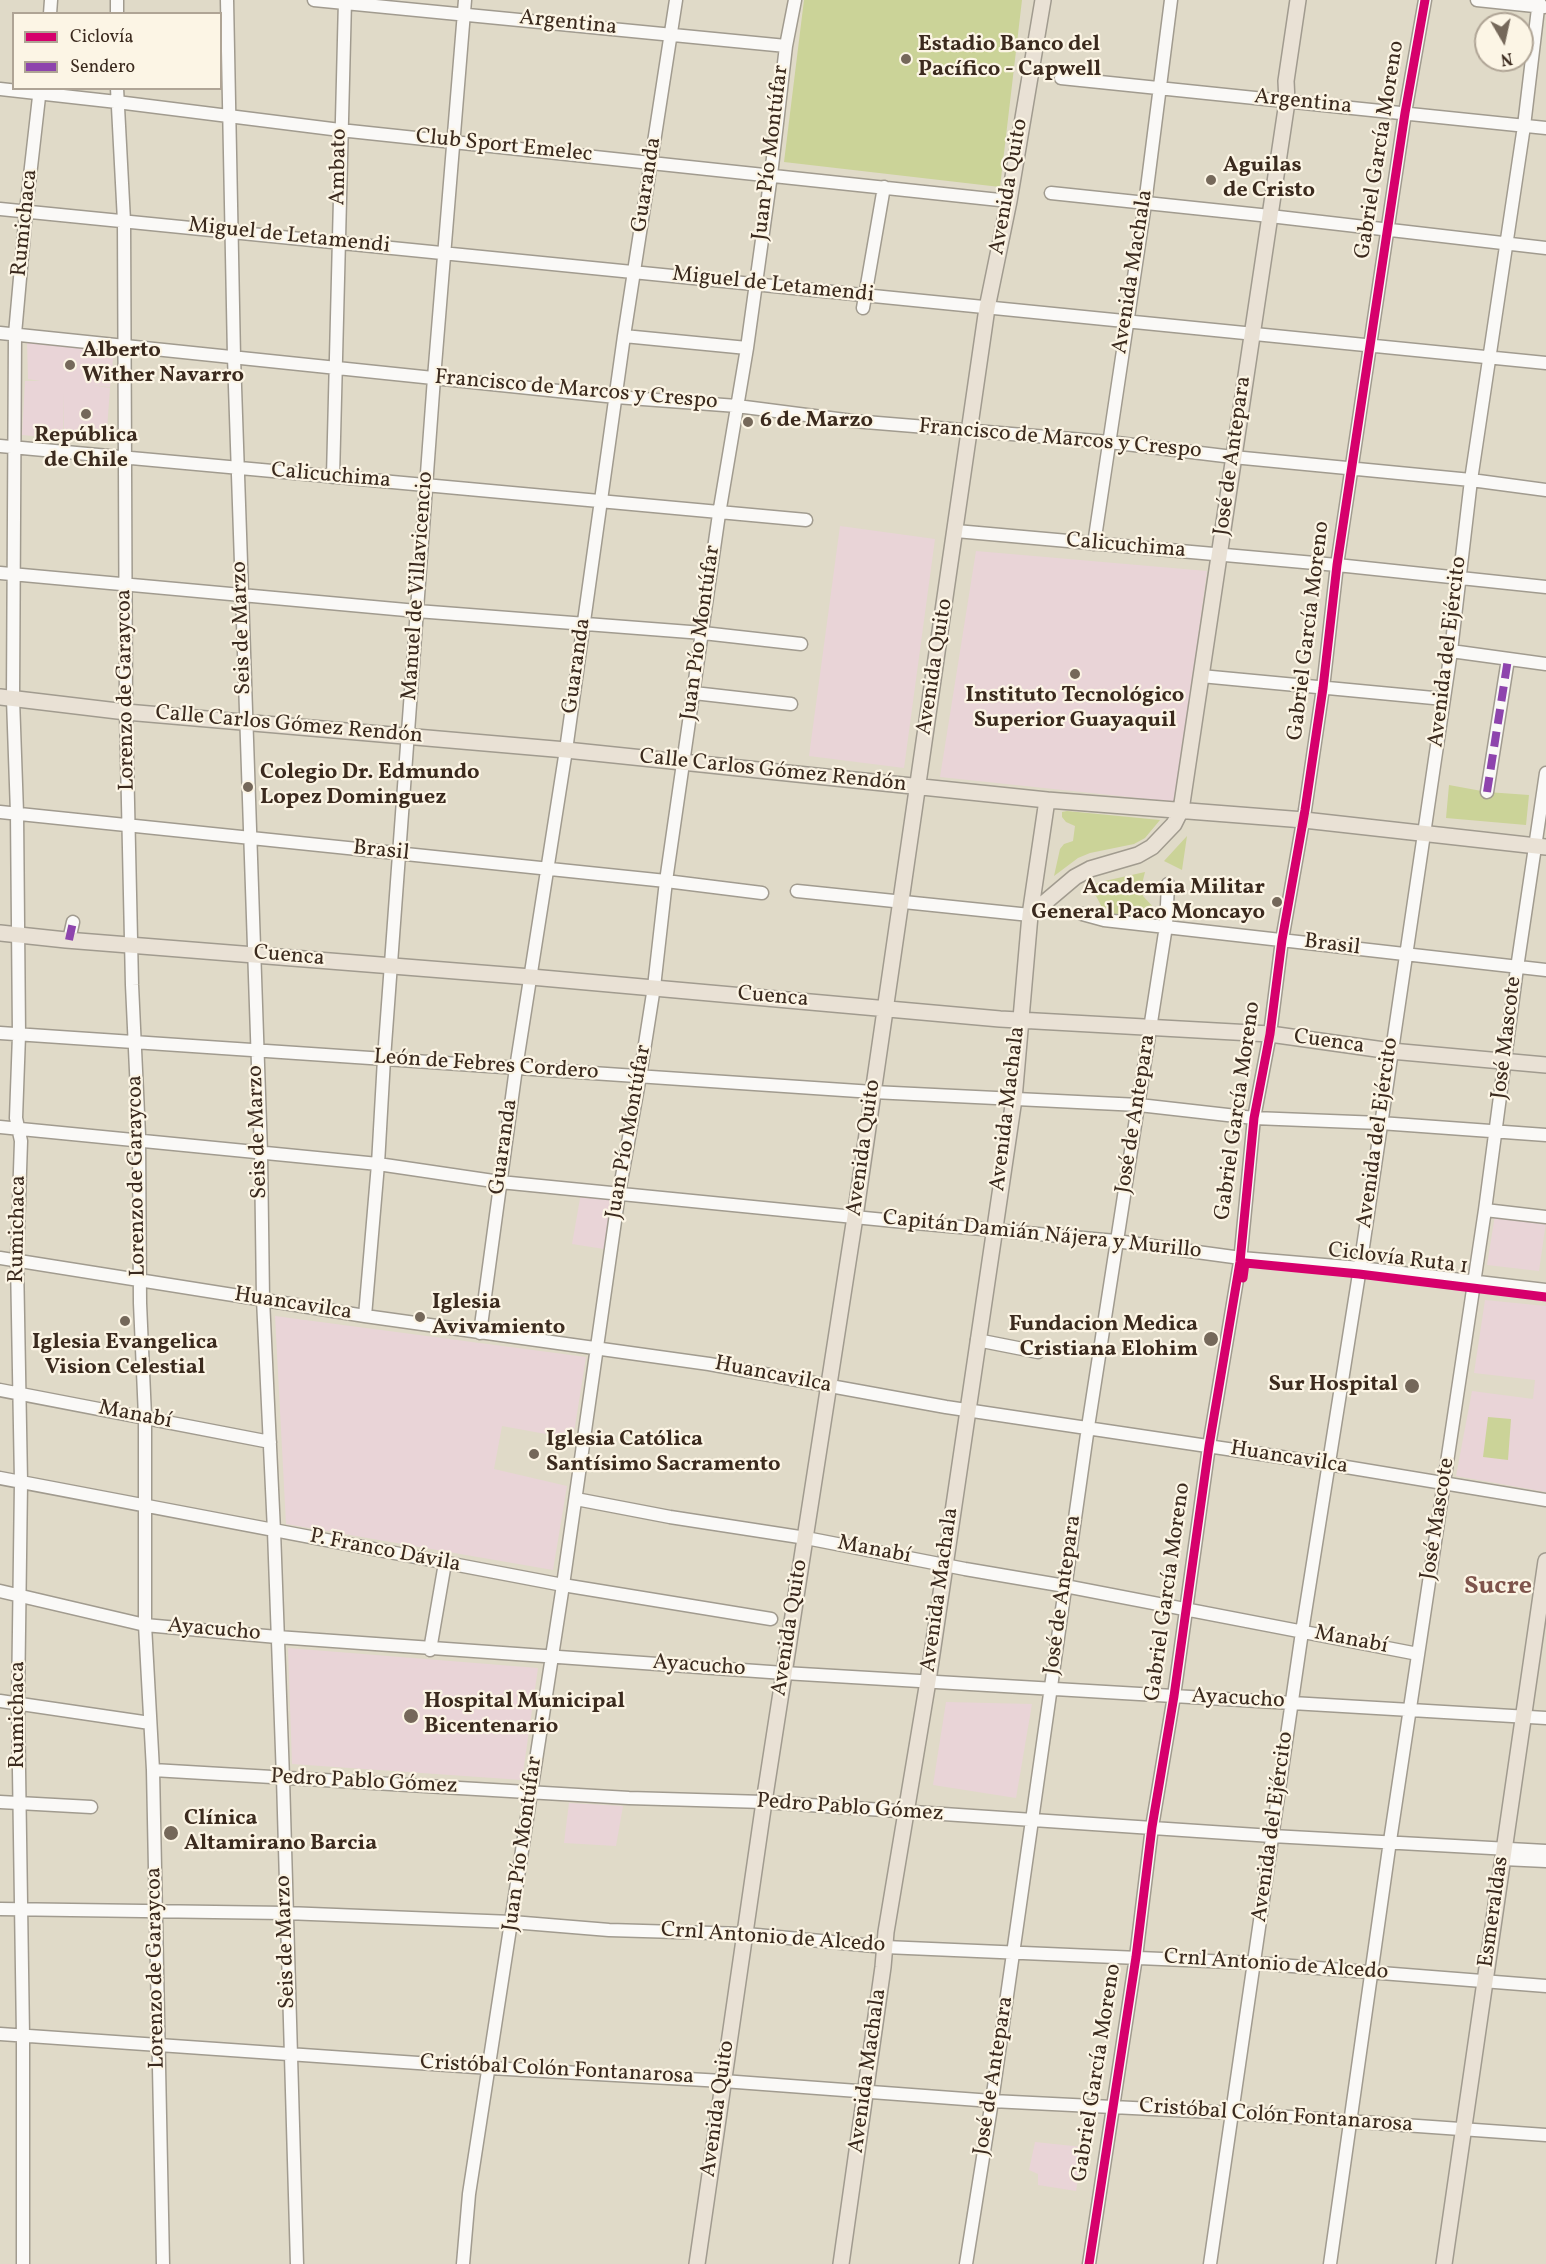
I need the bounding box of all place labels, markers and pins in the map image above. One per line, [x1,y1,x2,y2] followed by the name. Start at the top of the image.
[918,33,1101,84] place label: Estadio Banco del Pacífico - Capwell
[899,52,913,66] marker: Estadio Banco del Pacífico - Capwell
[1223,154,1315,206] place label: Aguilas de Cristo
[1204,173,1218,187] marker: Aguilas de Cristo
[82,339,244,390] place label: Alberto Wither Navarro
[63,358,77,372] marker: Alberto Wither Navarro
[79,407,93,421] marker: República de Chile
[760,409,873,435] place label: 6 de Marzo
[741,415,755,429] marker: 6 de Marzo
[34,424,138,476] place label: República de Chile
[1068,667,1082,681] marker: Instituto Tecnológico Superior Guayaquil
[966,684,1184,736] place label: Instituto Tecnológico Superior Guayaquil
[260,761,480,812] place label: Colegio Dr. Edmundo Lopez Dominguez
[241,780,255,794] marker: Colegio Dr. Edmundo Lopez Dominguez
[1031,876,1265,927] place label: Academia Militar General Paco Moncayo
[1270,895,1284,909] marker: Academia Militar General Paco Moncayo
[432,1291,565,1342] place label: Iglesia Avivamiento
[413,1310,427,1324] marker: Iglesia Avivamiento
[1009,1313,1198,1364] place label: Fundacion Medica Cristiana Elohim
[118,1314,132,1328] marker: Iglesia Evangelica Vision Celestial
[1202,1330,1220,1348] marker: Fundacion Medica Cristiana Elohim
[32,1331,218,1382] place label: Iglesia Evangelica Vision Celestial
[1269,1373,1398,1399] place label: Sur Hospital
[1403,1377,1421,1395] marker: Sur Hospital
[546,1428,781,1480] place label: Iglesia Católica Santísimo Sacramento
[527,1447,541,1461] marker: Iglesia Católica Santísimo Sacramento
[424,1690,625,1742] place label: Hospital Municipal Bicentenario
[402,1707,420,1725] marker: Hospital Municipal Bicentenario
[184,1807,377,1858] place label: Clínica Altamirano Barcia
[162,1824,180,1842] marker: Clínica Altamirano Barcia

